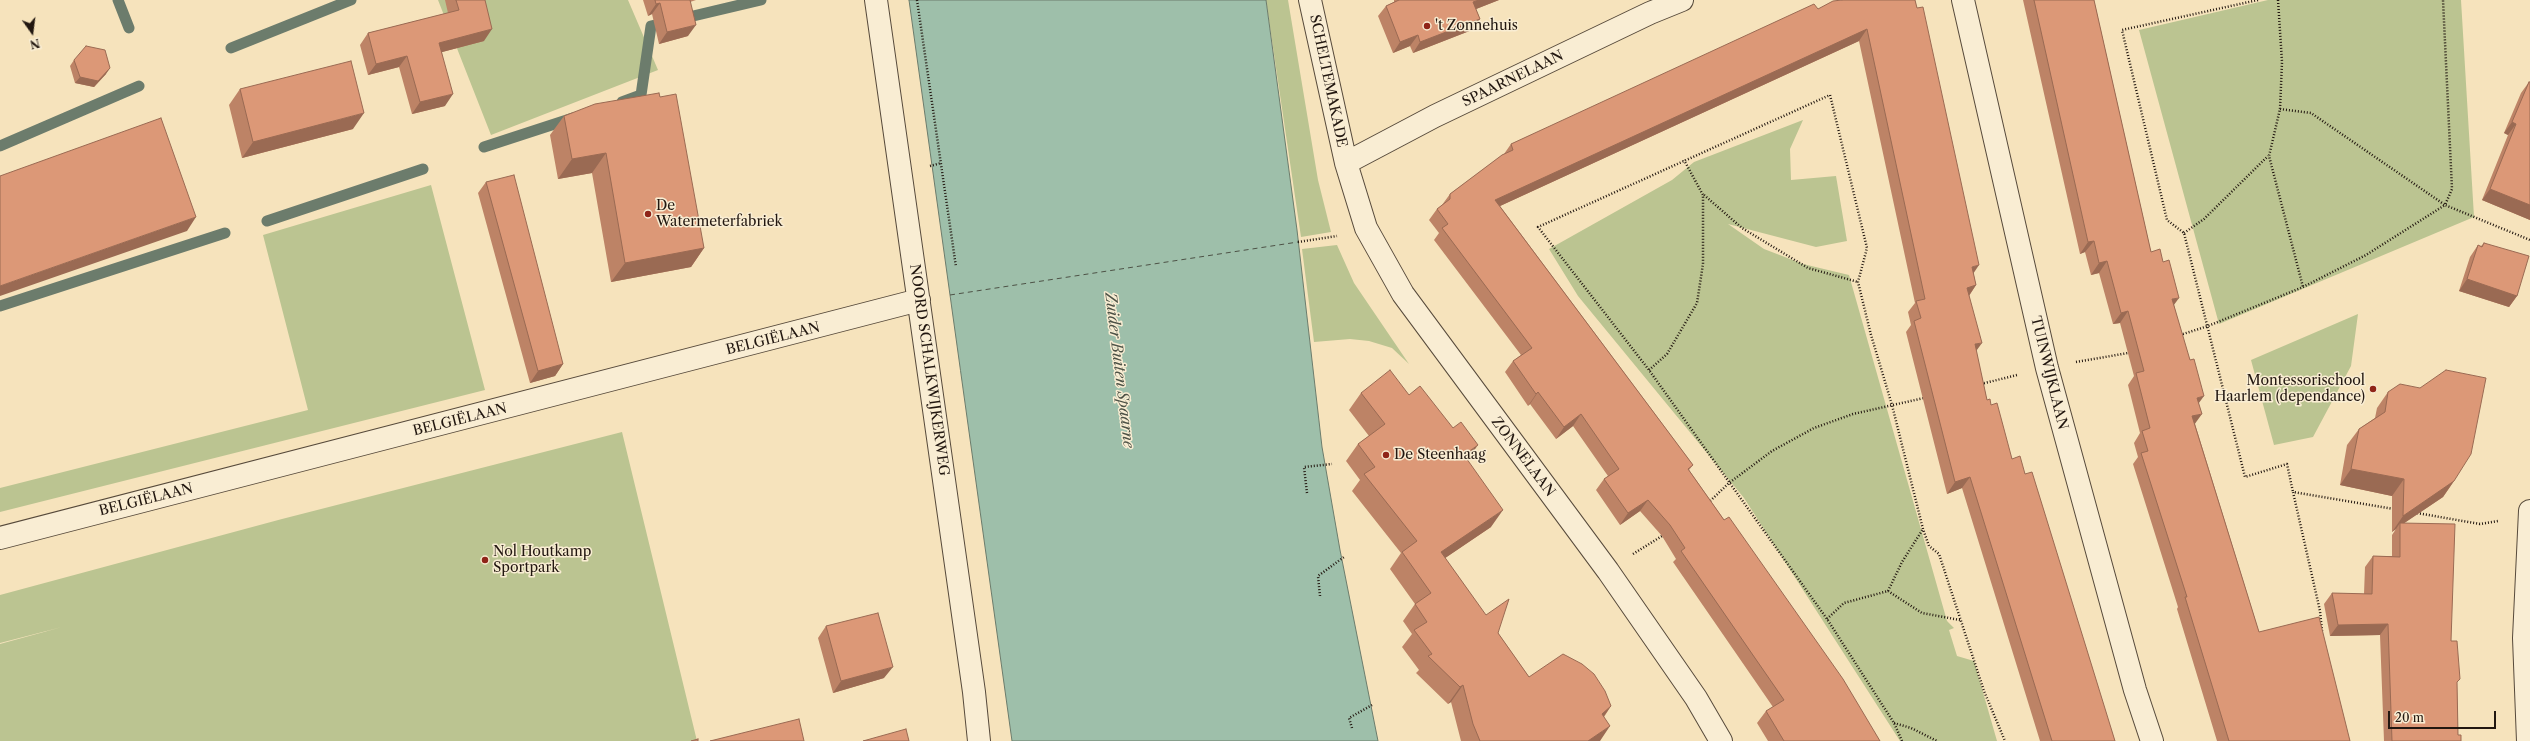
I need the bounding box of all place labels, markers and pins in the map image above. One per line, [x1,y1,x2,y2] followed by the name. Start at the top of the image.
[1435,18,1518,34] place label: 't Zonnehuis
[1422,21,1432,31] marker: 't Zonnehuis
[656,198,783,230] place label: De Watermeterfabriek
[643,209,653,219] marker: De Watermeterfabriek
[2214,373,2365,406] place label: Montessorischool Haarlem (dependance)
[2368,384,2378,394] marker: Montessorischool Haarlem (dependance)
[1394,447,1486,463] place label: De Steenhaag
[1381,450,1391,460] marker: De Steenhaag
[493,544,591,576] place label: Nol Houtkamp Sportpark
[480,555,490,565] marker: Nol Houtkamp Sportpark

